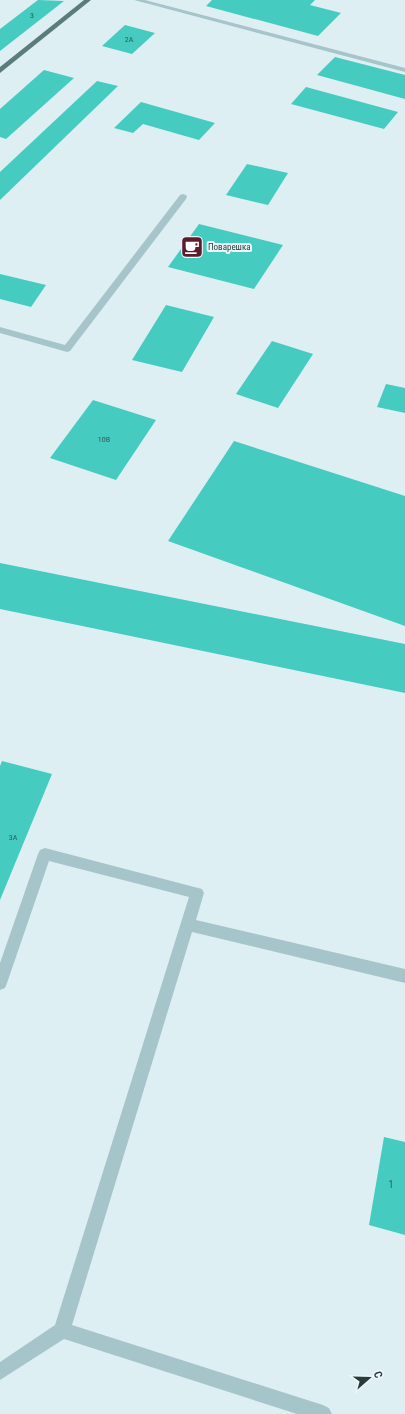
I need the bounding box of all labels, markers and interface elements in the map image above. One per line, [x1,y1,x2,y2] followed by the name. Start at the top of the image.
[30,11,34,20] house number: 3
[125,35,134,44] house number: 2А
[179,234,205,260] cafe icon: Поварешка
[208,242,251,252] place label: Поварешка
[98,435,110,444] house number: 10В
[9,833,18,842] house number: 3А
[389,1179,393,1190] house number: 1
[349,1358,389,1398] north arrow
[371,1370,385,1380] text: С

